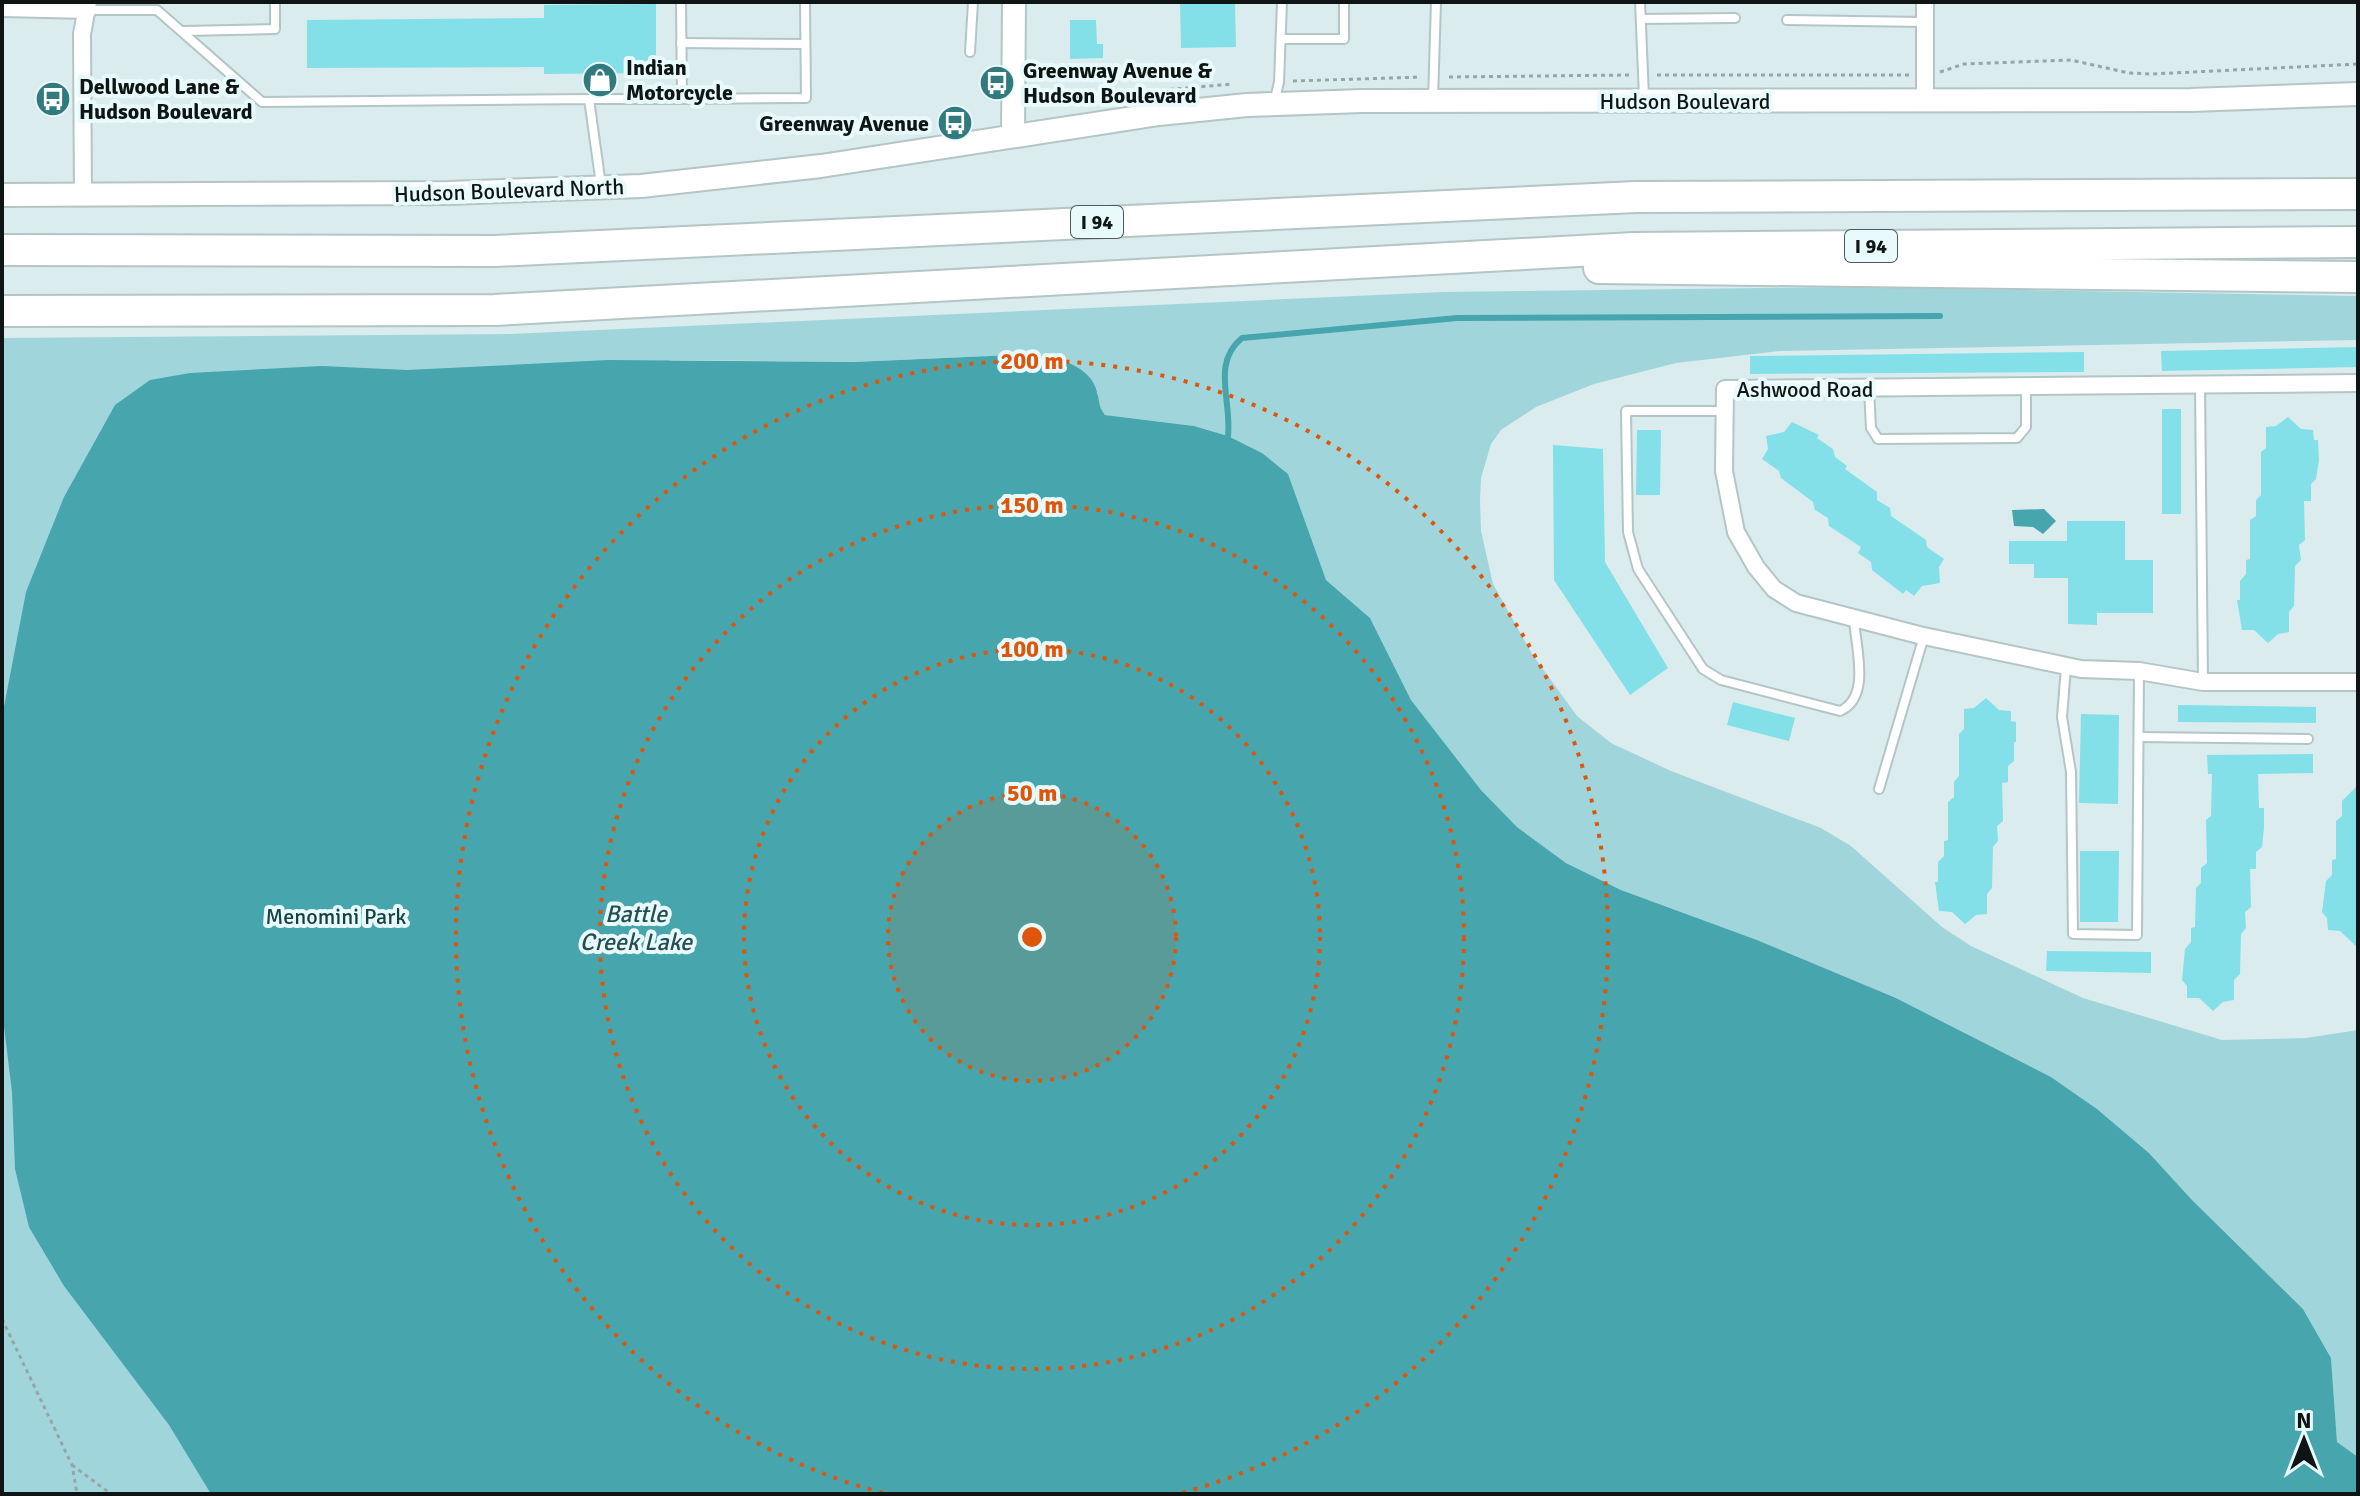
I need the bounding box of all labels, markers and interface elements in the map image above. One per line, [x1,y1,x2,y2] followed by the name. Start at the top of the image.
[626,54,733,106] place label: Indian Motorcycle
[1023,57,1213,109] place label: Greenway Avenue & Hudson Boulevard
[581,61,619,99] shop icon: Indian Motorcycle
[978,64,1016,102] bus stop icon: Greenway Avenue & Hudson Boulevard
[79,73,253,125] place label: Dellwood Lane & Hudson Boulevard
[34,80,72,118] bus stop icon: Dellwood Lane & Hudson Boulevard
[1600,88,1770,115] street label: Hudson Boulevard
[936,104,974,142] bus stop icon: Greenway Avenue
[759,110,929,137] place label: Greenway Avenue
[393,173,625,208] street label: Hudson Boulevard North
[1071,206,1123,238] road number: I 94
[1845,230,1897,262] road number: I 94
[1000,346,1064,376] text: 200 m
[1737,376,1873,403] street label: Ashwood Road
[1000,490,1064,520] text: 150 m
[1000,634,1064,664] text: 100 m
[1007,778,1057,808] text: 50 m
[580,899,693,957] water label: Battle Creek Lake
[266,903,406,930] park label: Menomini Park
[1018,923,1046,951] centre of rings
[2264,1400,2344,1480] north arrow
[2296,1407,2312,1434] text: N

